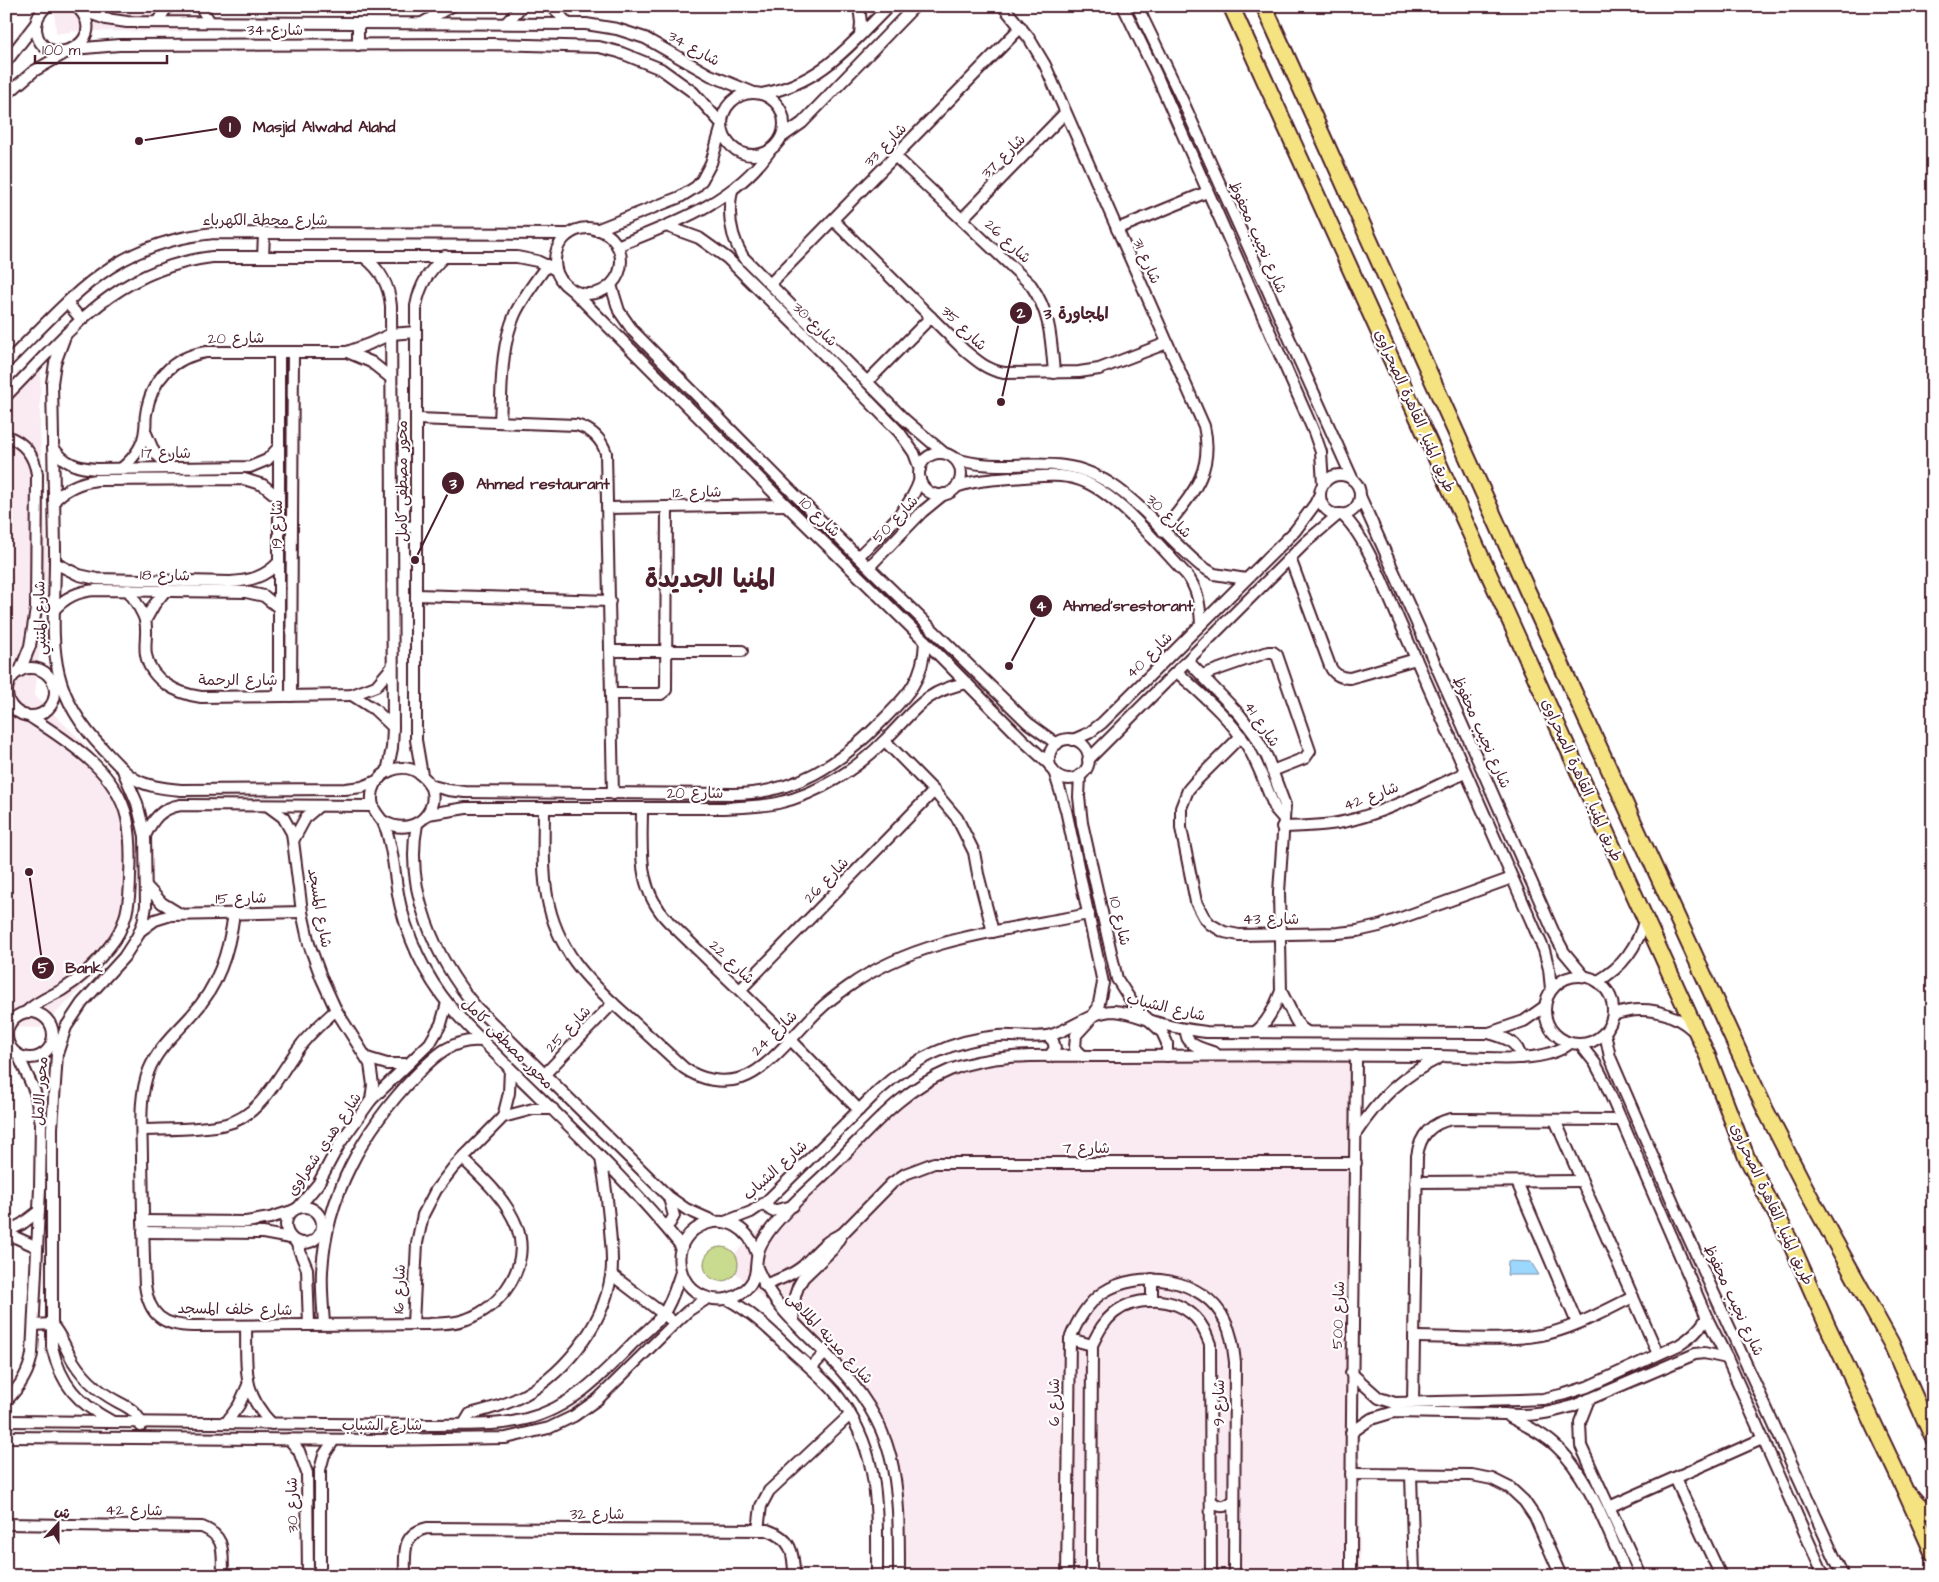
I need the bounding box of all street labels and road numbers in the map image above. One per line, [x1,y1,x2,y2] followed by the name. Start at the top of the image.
[247,20,303,41] street label: شارع 34
[664,26,723,71] street label: شارع 34
[859,119,912,172] street label: شارع 33
[976,129,1030,183] street label: شارع 37
[1223,178,1292,297] street label: شارع نجيب محفوظ
[202,210,328,231] street label: شارع محطة الكهرباء
[980,214,1035,268] street label: شارع 26
[1127,235,1166,287] street label: شارع 31
[788,297,842,351] street label: شارع 30
[936,301,991,356] street label: شارع 35
[1369,326,1460,496] street label: طريق المنيا, القاهرة الصحراوى
[208,328,264,349] street label: شارع 20
[392,420,413,542] street label: محور مصطفى كامل
[141,443,191,464] street label: شارع 17
[672,482,722,503] street label: شارع 12
[1141,490,1196,543] street label: شارع 30
[867,491,923,548] street label: شارع 50
[794,492,845,542] street label: شارع 10
[267,500,288,548] street label: شارع 19
[140,565,190,586] street label: شارع 18
[29,581,54,655] street label: شارع المتنبي
[1121,627,1177,683] street label: شارع 40
[198,670,278,691] street label: شارع الرحمة
[1447,673,1516,792] street label: شارع نجيب محفوظ
[1536,695,1627,865] street label: طريق المنيا, القاهرة الصحراوى
[1239,697,1284,751] street label: شارع 41
[1341,777,1402,816] street label: شارع 42
[667,783,723,804] street label: شارع 20
[799,853,854,908] street label: شارع 26
[302,867,337,949] street label: شارع المسجد
[215,888,267,909] street label: شارع 15
[1104,894,1135,948] street label: شارع 10
[1243,909,1299,930] street label: شارع 43
[704,935,759,989] street label: شارع 22
[1124,988,1207,1027] street label: شارع الشباب
[457,993,558,1094] street label: محور مصطفى كامل
[541,1001,596,1057] street label: شارع 25
[746,1006,802,1061] street label: شارع 24
[28,1056,53,1126] street label: محور الامل
[282,1088,367,1200] street label: شارع هدي شعراوى
[1725,1120,1818,1289] street label: طريق المنيا, القاهرة الصحراوى
[738,1136,812,1205] street label: شارع الشباب
[1062,1138,1110,1159] street label: شارع 7
[1698,1241,1769,1360] street label: شارع نجيب محفوظ
[388,1264,411,1314] street label: شارع 16
[1327,1281,1350,1349] street label: شارع 500
[782,1288,878,1389] street label: شارع مدينه الملاهى
[177,1298,293,1321] street label: شارع خلف المسجد
[1044,1378,1065,1426] street label: شارع 6
[1209,1379,1230,1427] street label: شارع 9
[342,1415,422,1436] street label: شارع الشباب
[282,1477,303,1533] street label: شارع 30
[105,1500,163,1521] street label: شارع 42
[570,1504,624,1525] street label: شارع 32

